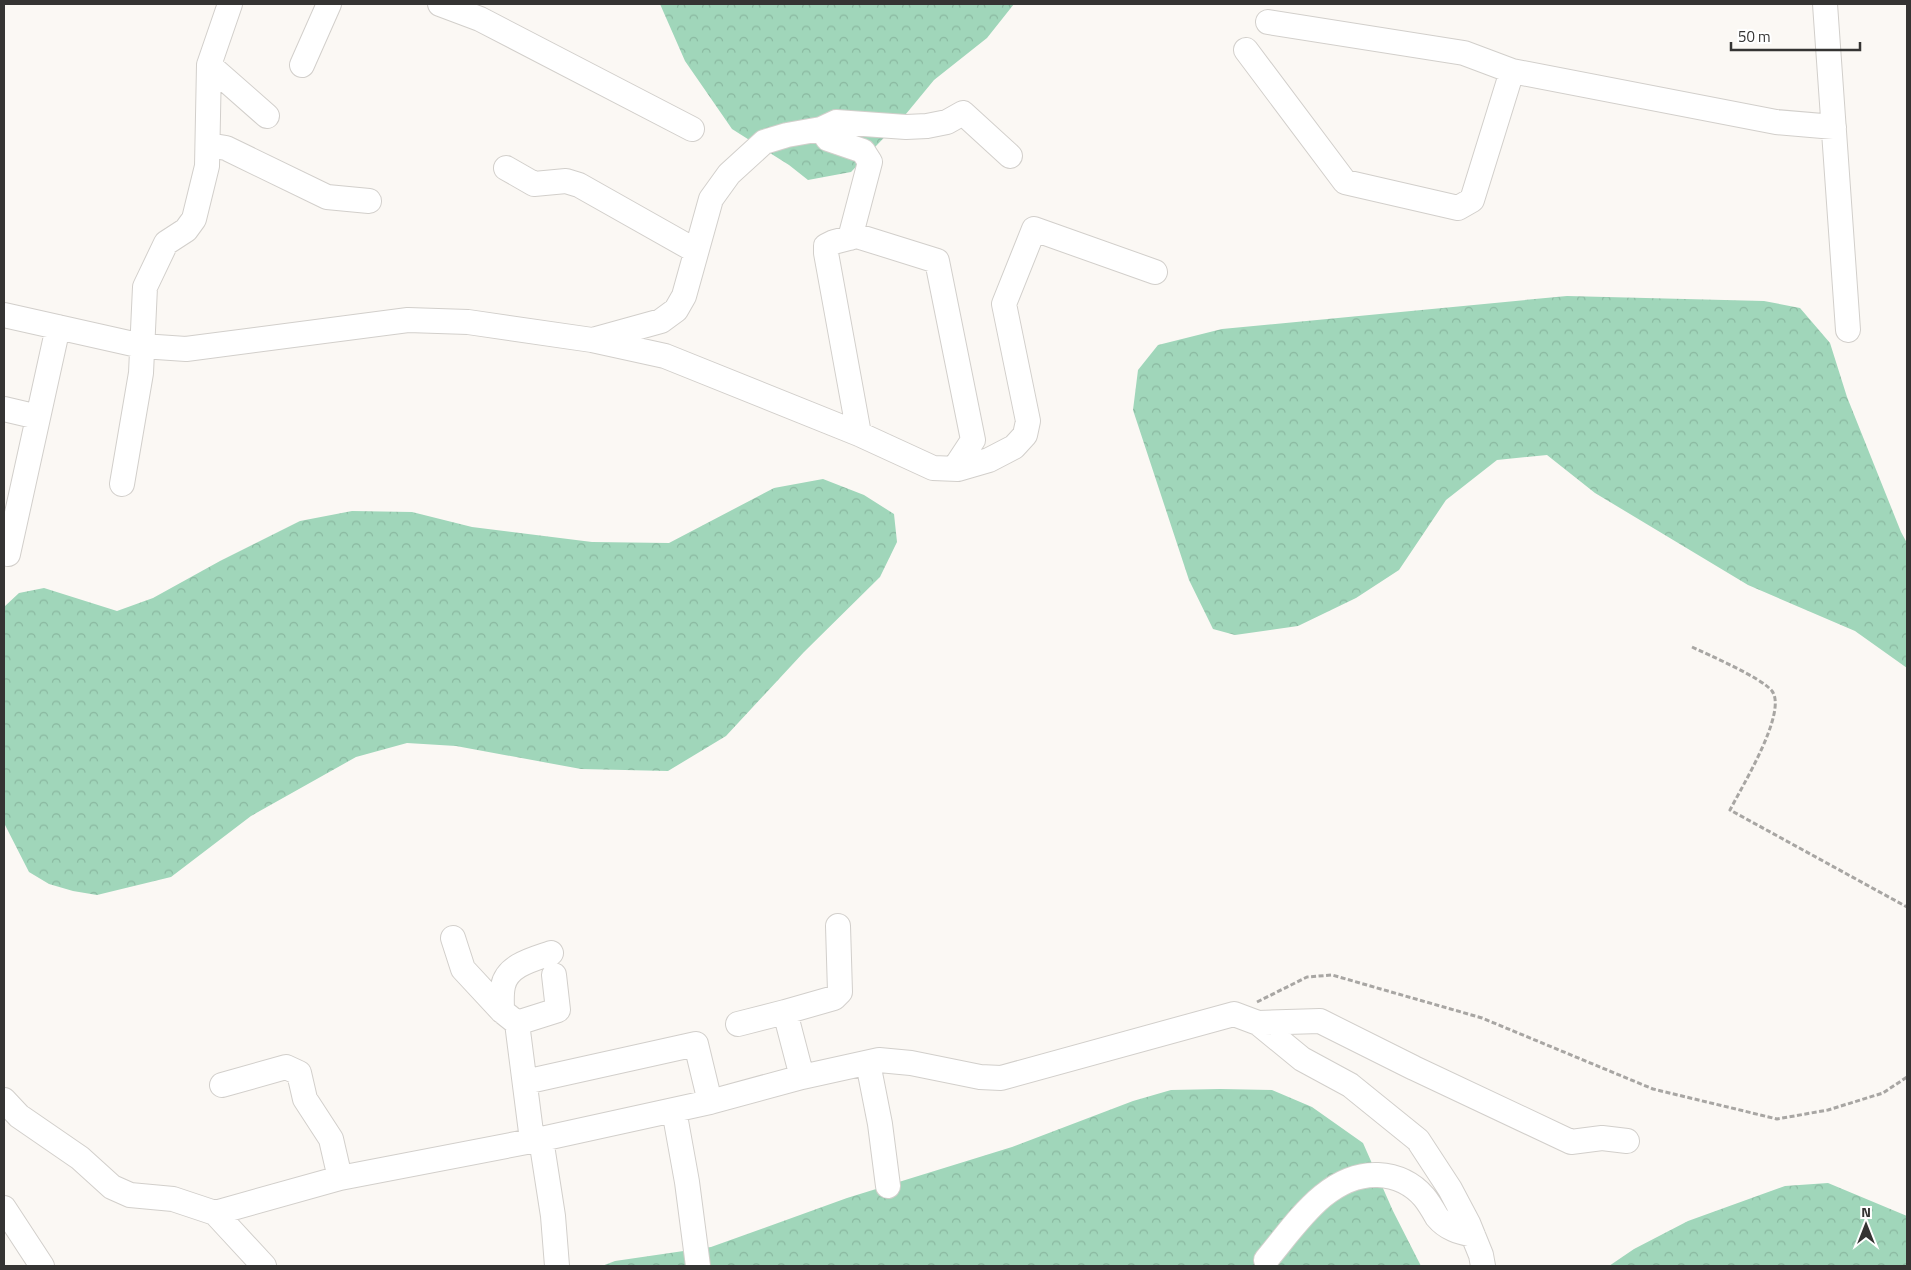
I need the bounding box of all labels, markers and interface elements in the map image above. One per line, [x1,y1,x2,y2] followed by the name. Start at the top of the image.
[1731,20,1860,52] scale bar
[1738,25,1771,48] text: 50 m
[1841,1200,1891,1250] north arrow
[1861,1201,1871,1222] text: N

